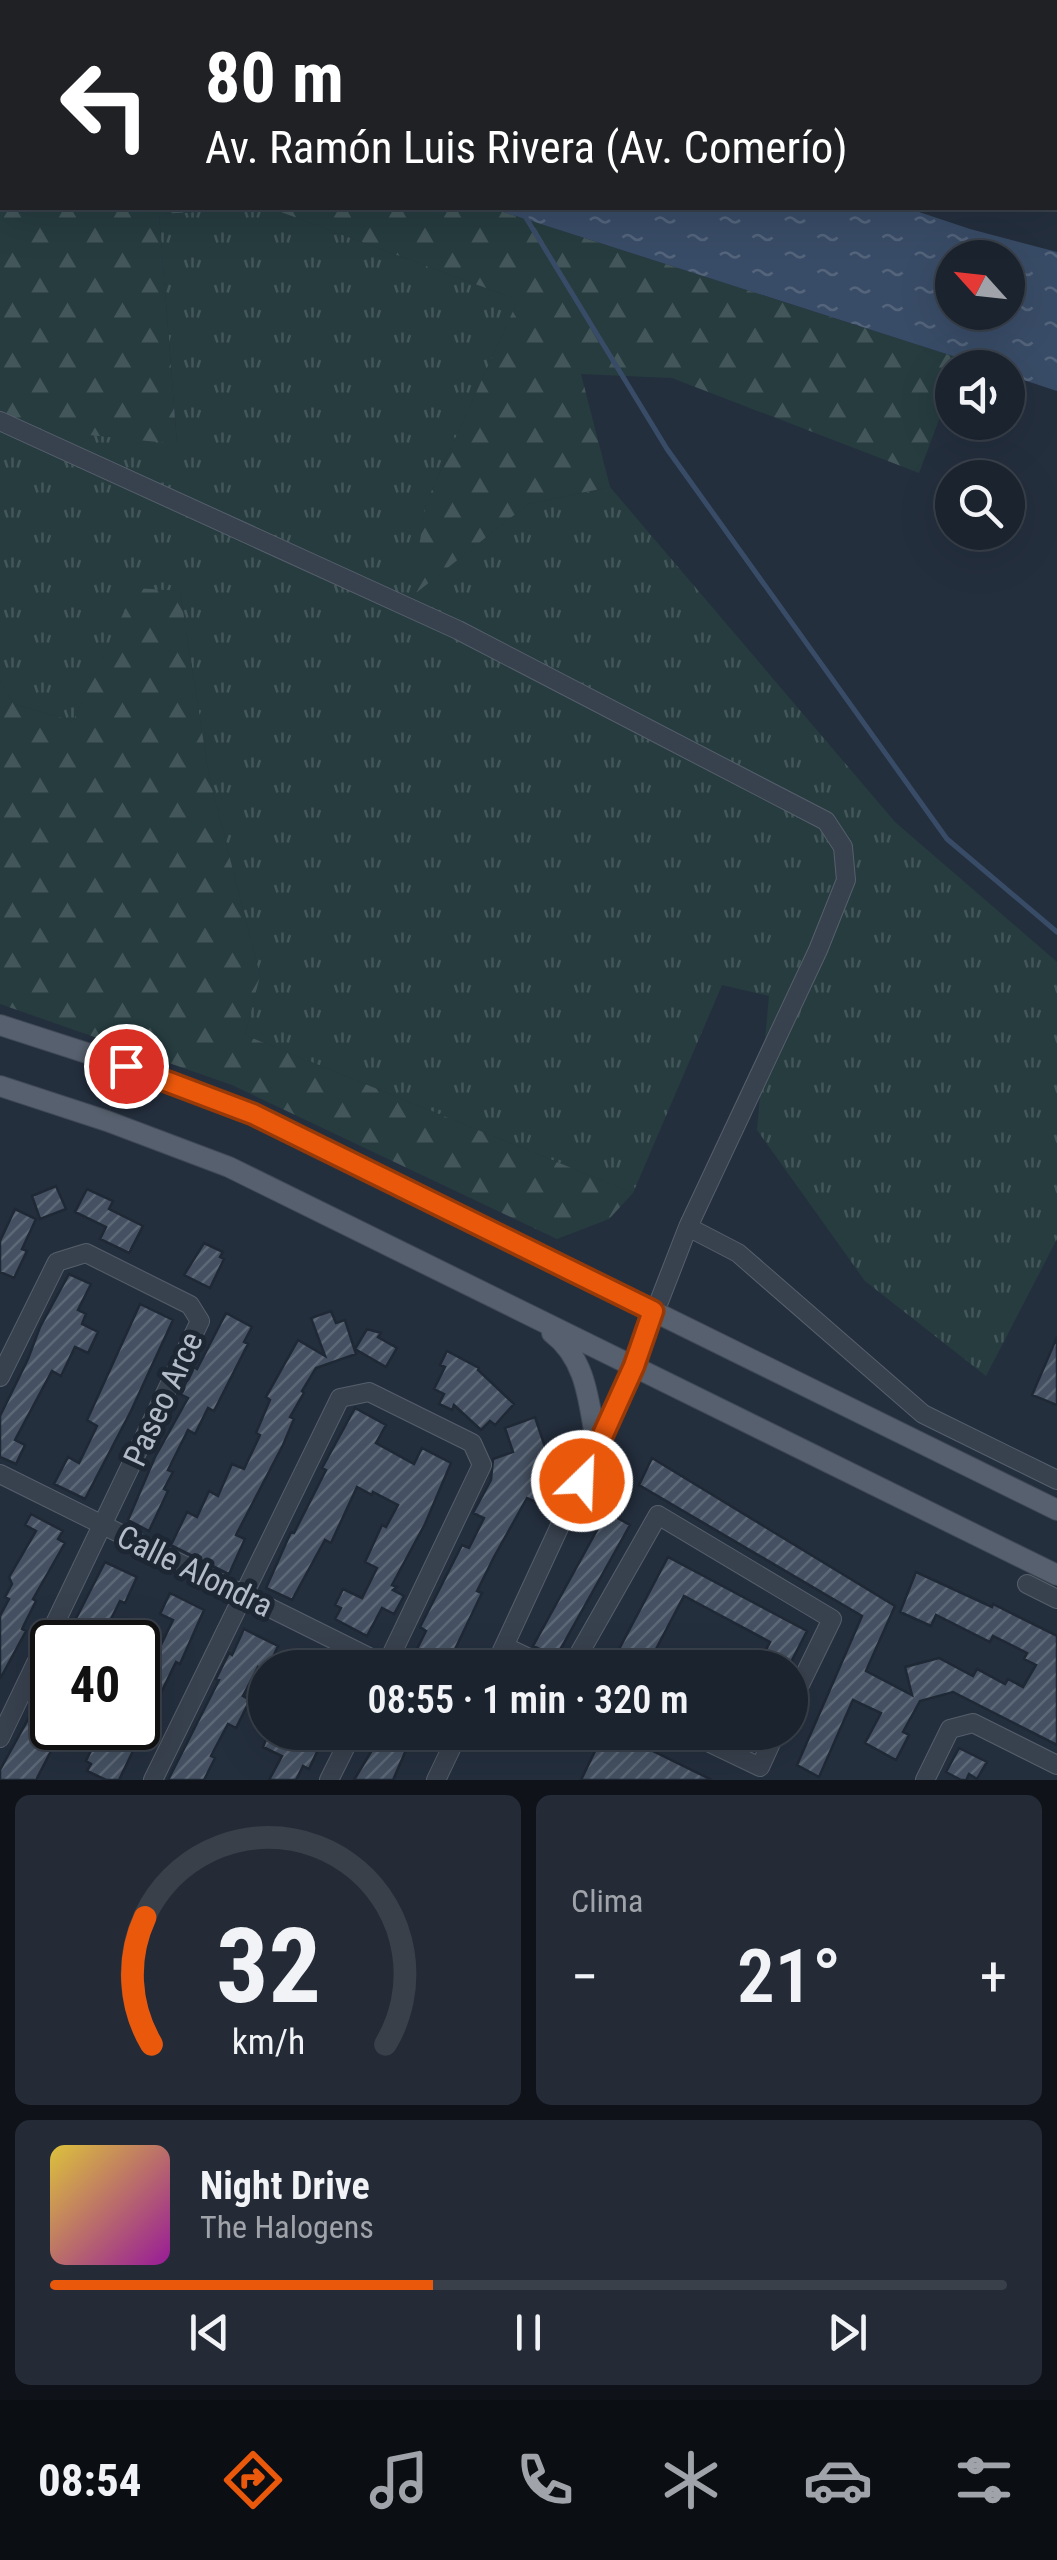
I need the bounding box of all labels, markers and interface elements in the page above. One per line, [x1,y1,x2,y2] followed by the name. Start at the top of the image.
[205,37,344,119] text: 80 m
[40,40,170,170] icon: left
[205,121,848,174] text: Av. Ramón Luis Rivera (Av. Comerío)
[935,240,1025,330] north arrow
[935,240,1025,550] map controls
[935,350,1025,440] button: sound
[935,460,1025,550] button: search
[84,1024,169,1109] pin
[99,1039,154,1094] icon: arrive
[115,1326,211,1472] street label: Paseo Arce
[530,1429,634,1533] position arrow
[111,1517,279,1625] street label: Calle Alondra
[30,1620,160,1750] speed limit sign: 40
[368,1678,688,1722] text: 08:55 · 1 min · 320 m
[571,1882,643,1920] text: Clima
[215,1906,321,2027] text: 32
[737,1932,841,2020] text: 21°
[571,1945,599,2009] text: −
[980,1945,1007,2009] text: +
[231,2021,305,2063] text: km/h
[200,2164,370,2208] text: Night Drive
[200,2208,374,2246] text: The Halogens
[182,2305,237,2360] icon: previous
[501,2305,556,2360] icon: pause
[820,2305,875,2360] icon: next
[218,2445,288,2515] icon: directions
[364,2445,434,2515] icon: music
[510,2445,580,2515] icon: phone
[656,2445,726,2515] icon: climate
[803,2445,873,2515] icon: car
[949,2445,1019,2515] icon: filters
[38,2454,141,2507] text: 08:54

